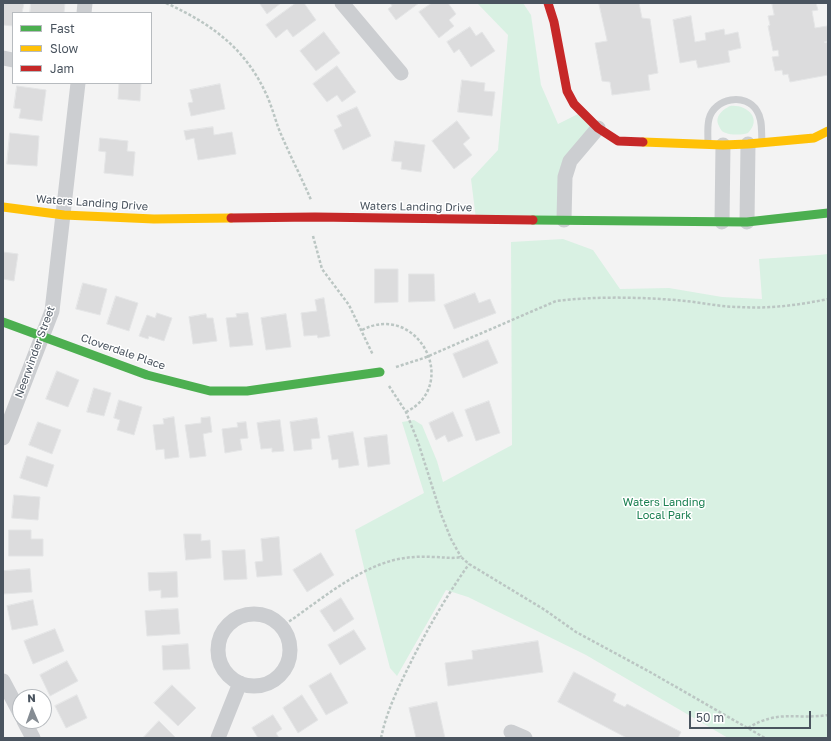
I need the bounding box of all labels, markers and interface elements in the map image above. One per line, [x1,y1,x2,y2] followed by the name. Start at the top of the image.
[12,12,152,84] legend
[50,21,75,36] text: Fast
[50,41,78,56] text: Slow
[50,61,74,76] text: Jam
[35,192,149,214] street label: Waters Landing Drive
[360,199,472,215] street label: Waters Landing Drive
[12,304,58,400] street label: Neerwinder Street
[79,331,167,373] street label: Cloverdale Place
[623,496,705,522] park label: Waters Landing Local Park
[12,689,52,729] north arrow
[27,691,36,704] text: N
[691,703,813,729] scale bar
[696,710,724,725] text: 50 m

